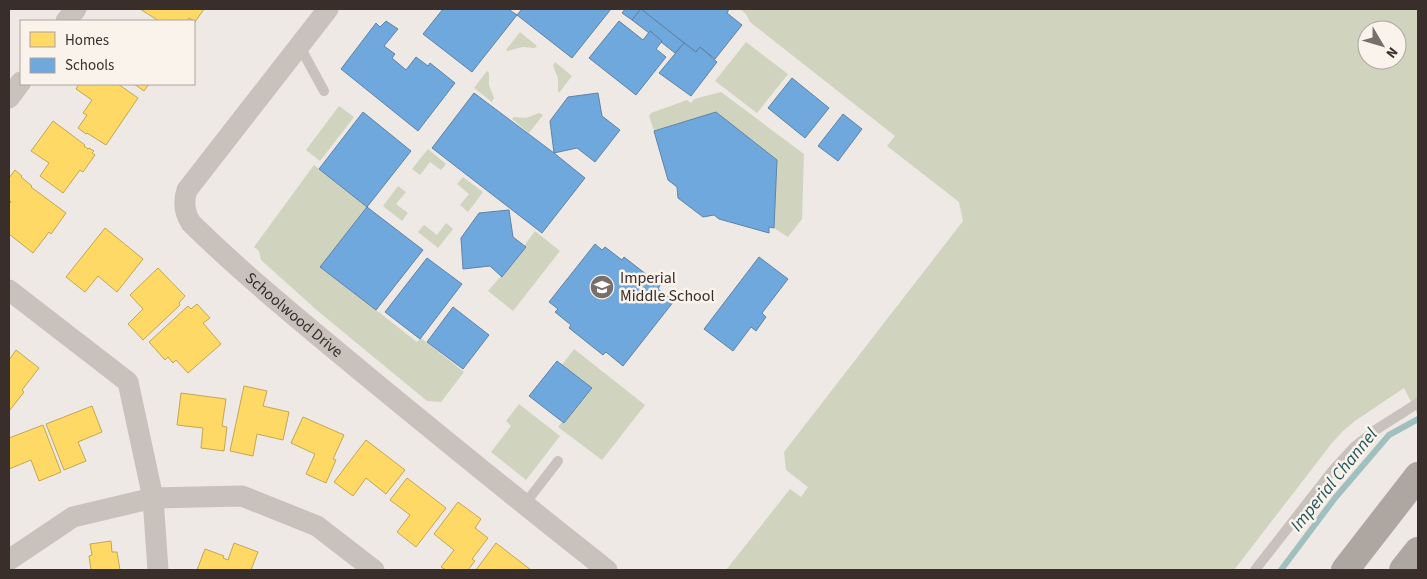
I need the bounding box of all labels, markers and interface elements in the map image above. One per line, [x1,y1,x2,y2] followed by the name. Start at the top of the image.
[20,20,195,85] legend
[1357,20,1407,70] north arrow
[65,30,109,51] text: Homes
[1381,43,1402,62] text: N
[65,55,114,76] text: Schools
[240,267,348,363] street label: Schoolwood Drive
[620,267,715,307] place label: Imperial Middle School
[589,274,615,300] school or university icon: Imperial Middle School
[1285,423,1384,537] water label: Imperial Channel

